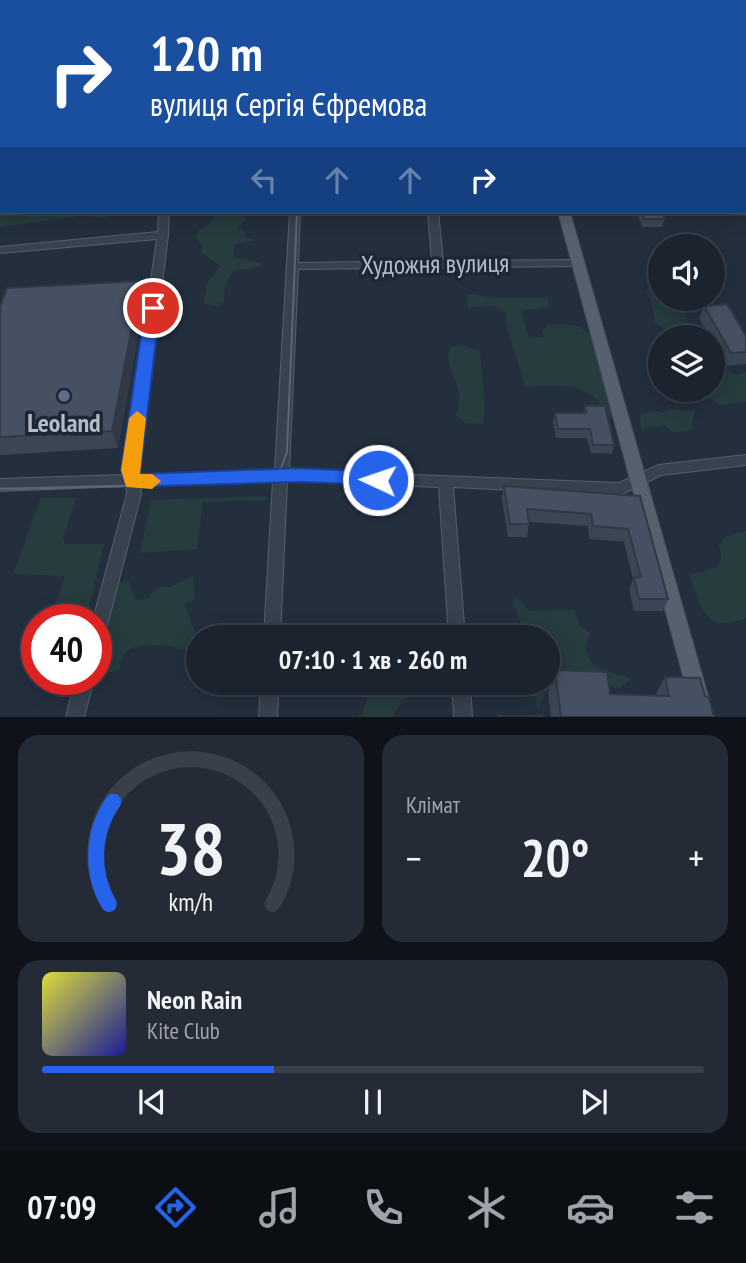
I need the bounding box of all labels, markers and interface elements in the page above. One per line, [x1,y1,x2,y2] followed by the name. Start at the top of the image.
[150,21,263,85] text: 120 m
[35,28,126,119] icon: right
[150,83,427,125] text: вулиця Сергія Єфремова
[245,161,283,199] icon: left
[318,161,356,199] icon: ahead
[391,161,429,199] icon: ahead
[464,161,502,199] icon: right
[648,234,725,402] map controls
[648,234,725,311] button: sound
[361,246,509,281] street label: Художня вулиця
[123,278,183,338] pin
[134,289,172,327] icon: arrive
[648,325,725,402] button: layers
[56,388,72,404] marker: Leoland
[27,406,101,439] place label: Leoland
[341,443,415,517] position arrow
[21,604,112,695] speed limit sign: 40
[279,643,467,676] text: 07:10 · 1 хв · 260 m
[406,790,460,819] text: Клімат
[156,801,226,895] text: 38
[521,824,589,891] text: 20°
[406,833,422,882] text: −
[688,833,704,882] text: +
[169,886,213,918] text: km/h
[147,983,242,1016] text: Neon Rain
[147,1016,220,1045] text: Kite Club
[133,1083,171,1121] icon: previous
[354,1083,392,1121] icon: pause
[575,1083,613,1121] icon: next
[151,1183,200,1232] icon: directions
[255,1183,304,1232] icon: music
[359,1183,408,1232] icon: phone
[462,1183,511,1232] icon: climate
[566,1183,615,1232] icon: car
[670,1183,719,1232] icon: filters
[27,1186,97,1228] text: 07:09

